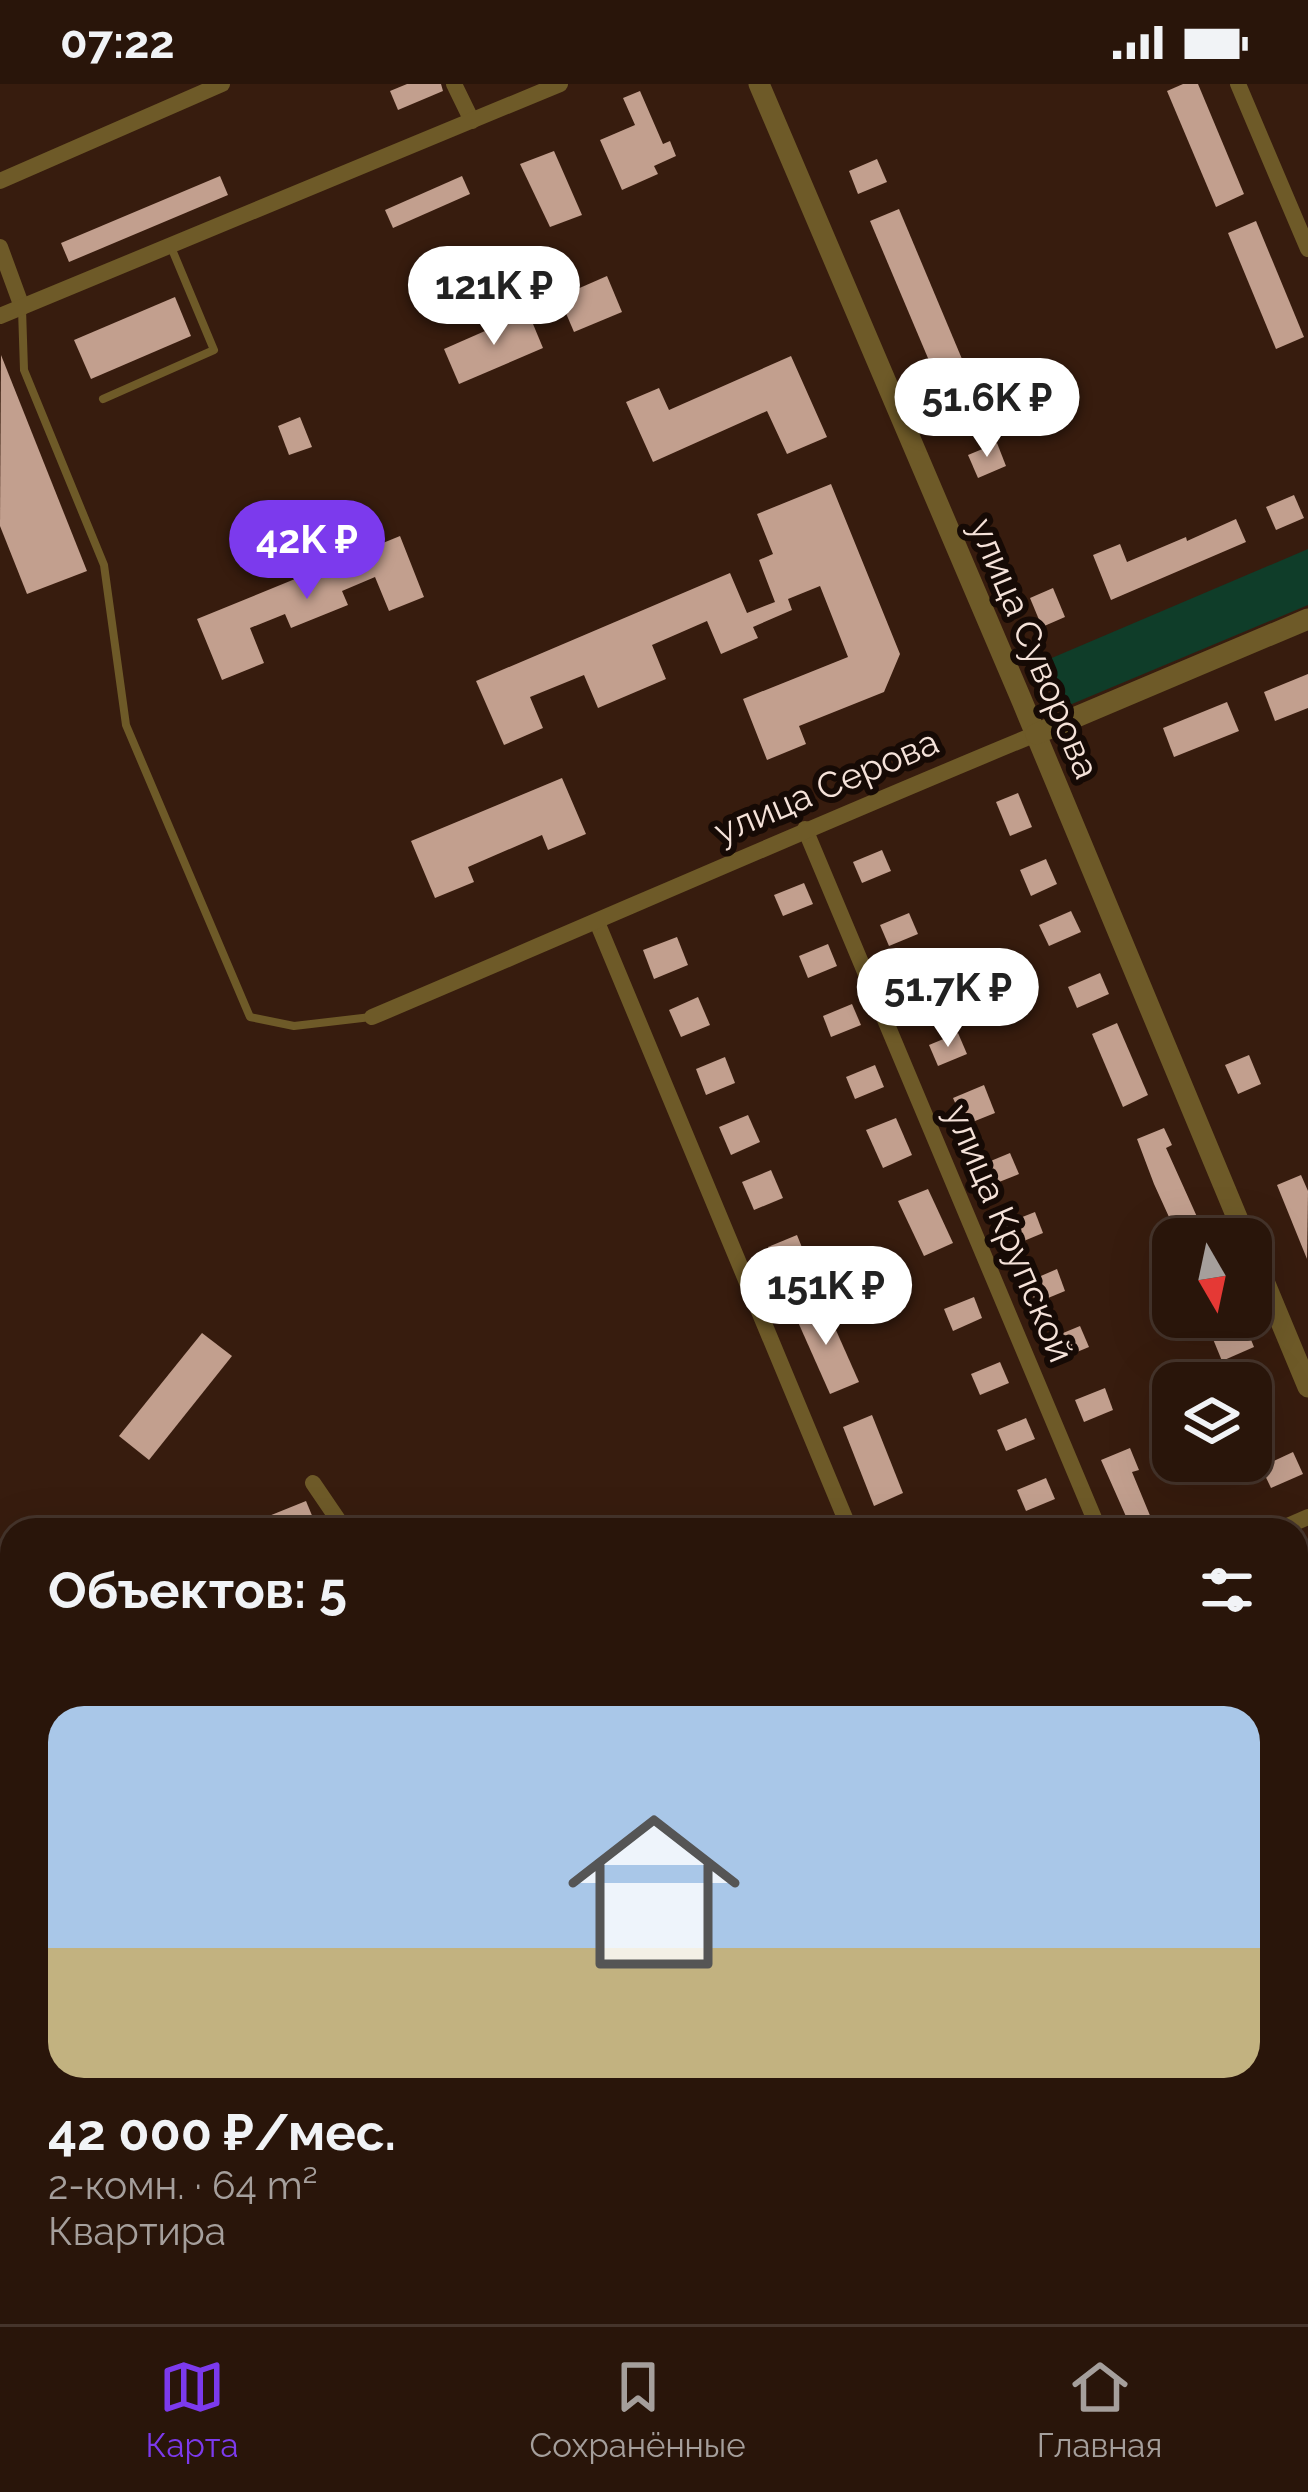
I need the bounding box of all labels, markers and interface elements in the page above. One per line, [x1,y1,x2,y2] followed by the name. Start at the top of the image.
[60,16,175,69] text: 07:22
[396,246,592,348] pin: 121K ₽
[435,262,553,308] text: 121K ₽
[876,358,1098,460] pin: 51.6K ₽
[922,374,1052,420] text: 51.6K ₽
[223,500,391,602] pin: 42K ₽
[961,512,1109,784] street label: улица Суворова
[256,516,358,562] text: 42K ₽
[708,720,944,852] street label: улица Серова
[837,948,1059,1050] pin: 51.7K ₽
[884,964,1012,1010] text: 51.7K ₽
[937,1098,1083,1368] street label: улица Крупской
[1152,1218,1272,1338] north arrow
[1152,1218,1272,1482] map controls
[728,1246,924,1348] pin: 151K ₽
[767,1262,885,1308] text: 151K ₽
[1152,1362,1272,1482] button: layers
[1194,1557,1260,1623] icon: filters
[48,1560,347,1620] text: Объектов: 5
[546,1784,762,2000] icon: home
[48,2102,396,2162] text: 42 000 ₽/мес.
[48,2162,318,2208] text: 2-комн. · 64 m²
[48,2208,226,2254] text: Квартира
[146,2354,238,2465] tab: Карта
[530,2354,746,2465] tab: Сохранённые
[1037,2354,1162,2465] tab: Главная

